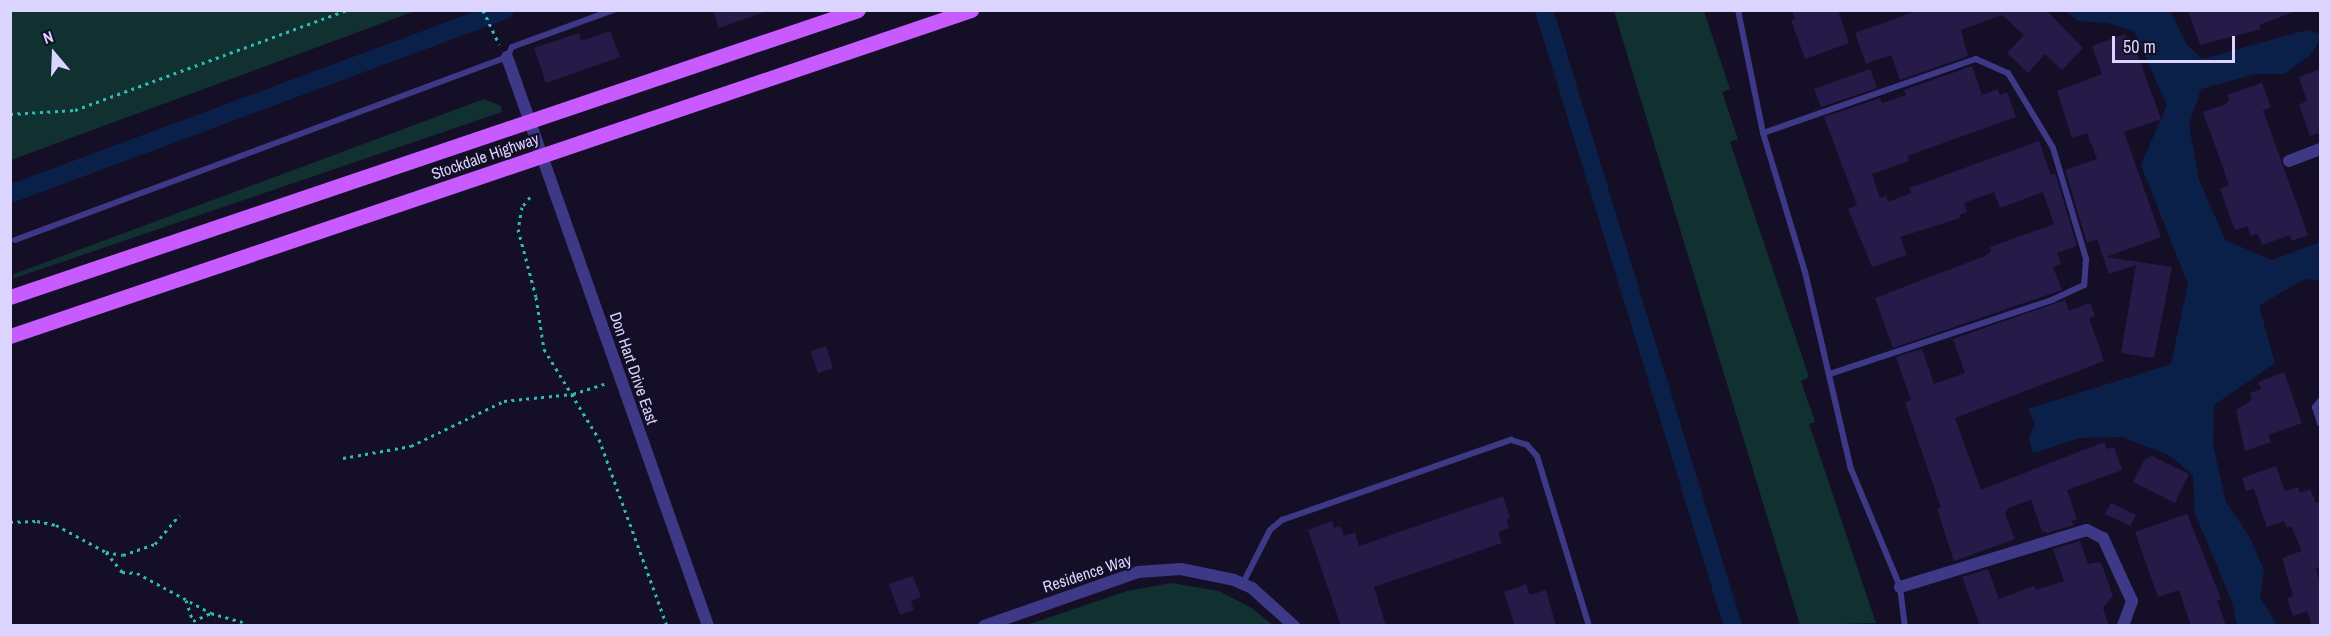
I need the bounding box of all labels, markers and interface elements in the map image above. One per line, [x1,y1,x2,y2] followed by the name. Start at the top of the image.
[24,24,84,84] north arrow
[2115,24,2238,62] scale bar
[40,25,56,49] text: N
[2123,34,2156,59] text: 50 m
[429,129,541,183] street label: Stockdale Highway
[606,309,662,427] street label: Don Hart Drive East
[1040,550,1134,596] street label: Residence Way

